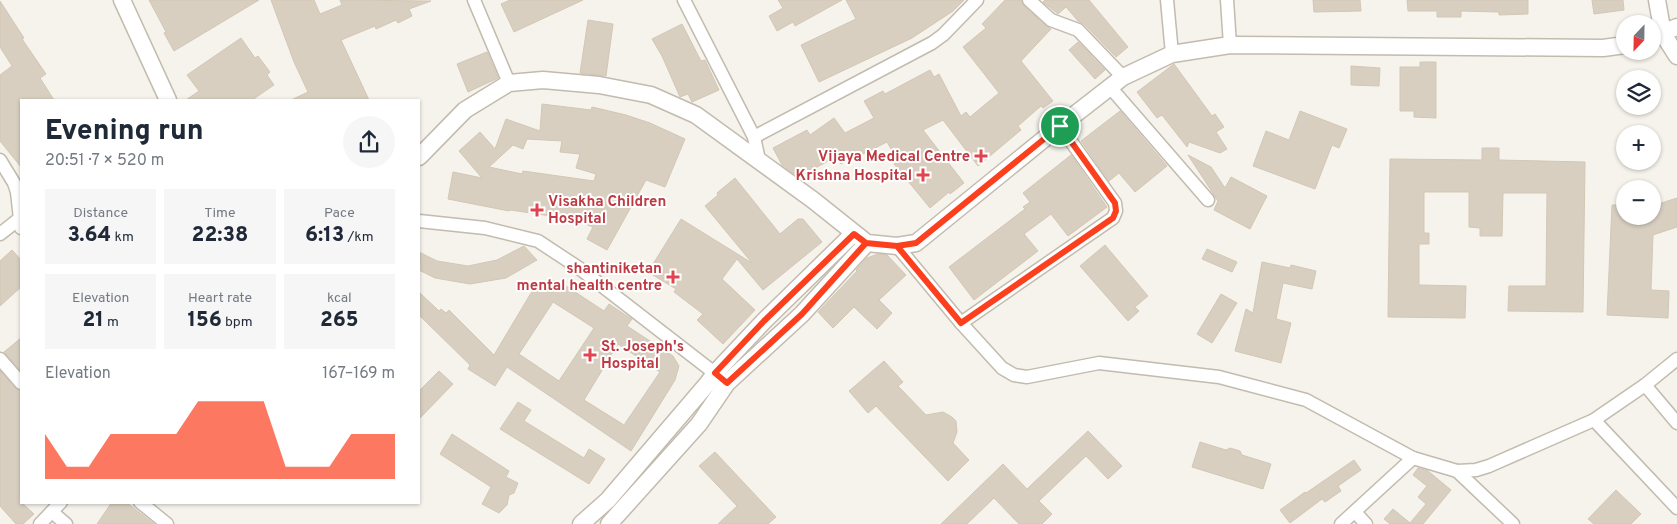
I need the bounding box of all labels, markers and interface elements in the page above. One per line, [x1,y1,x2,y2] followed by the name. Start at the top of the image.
[1616,15,1661,60] north arrow
[1616,15,1661,225] map controls
[1616,70,1661,115] button: layers
[1039,105,1081,147] pin
[1046,112,1074,140] icon: arrive
[45,114,204,150] text: Evening run
[343,116,395,168] button: share
[1616,125,1661,170] button: +
[818,148,970,167] place label: Vijaya Medical Centre
[974,149,988,163] marker: Vijaya Medical Centre
[45,151,164,171] text: 20:51 · 7 × 520 m
[796,167,912,186] place label: Krishna Hospital
[916,168,930,182] marker: Krishna Hospital
[1616,180,1661,225] button: −
[548,193,666,229] place label: Visakha Children Hospital
[530,203,544,217] marker: Visakha Children Hospital
[73,205,128,222] text: Distance
[204,205,236,222] text: Time
[324,205,355,222] text: Pace
[67,222,111,249] text: 3.64
[192,222,248,249] text: 22:38
[305,222,344,249] text: 6:13
[111,229,134,246] text: km
[344,229,374,246] text: /km
[517,260,662,296] place label: shantiniketan mental health centre
[666,270,680,284] marker: shantiniketan mental health centre
[72,290,129,307] text: Elevation
[188,290,252,307] text: Heart rate
[327,290,352,307] text: kcal
[82,307,104,334] text: 21
[187,307,222,334] text: 156
[320,307,359,334] text: 265
[104,314,119,331] text: m
[222,314,253,331] text: bpm
[601,338,684,374] place label: St. Joseph's Hospital
[583,348,597,362] marker: St. Joseph's Hospital
[45,364,111,384] text: Elevation
[322,364,395,384] text: 167–169 m

